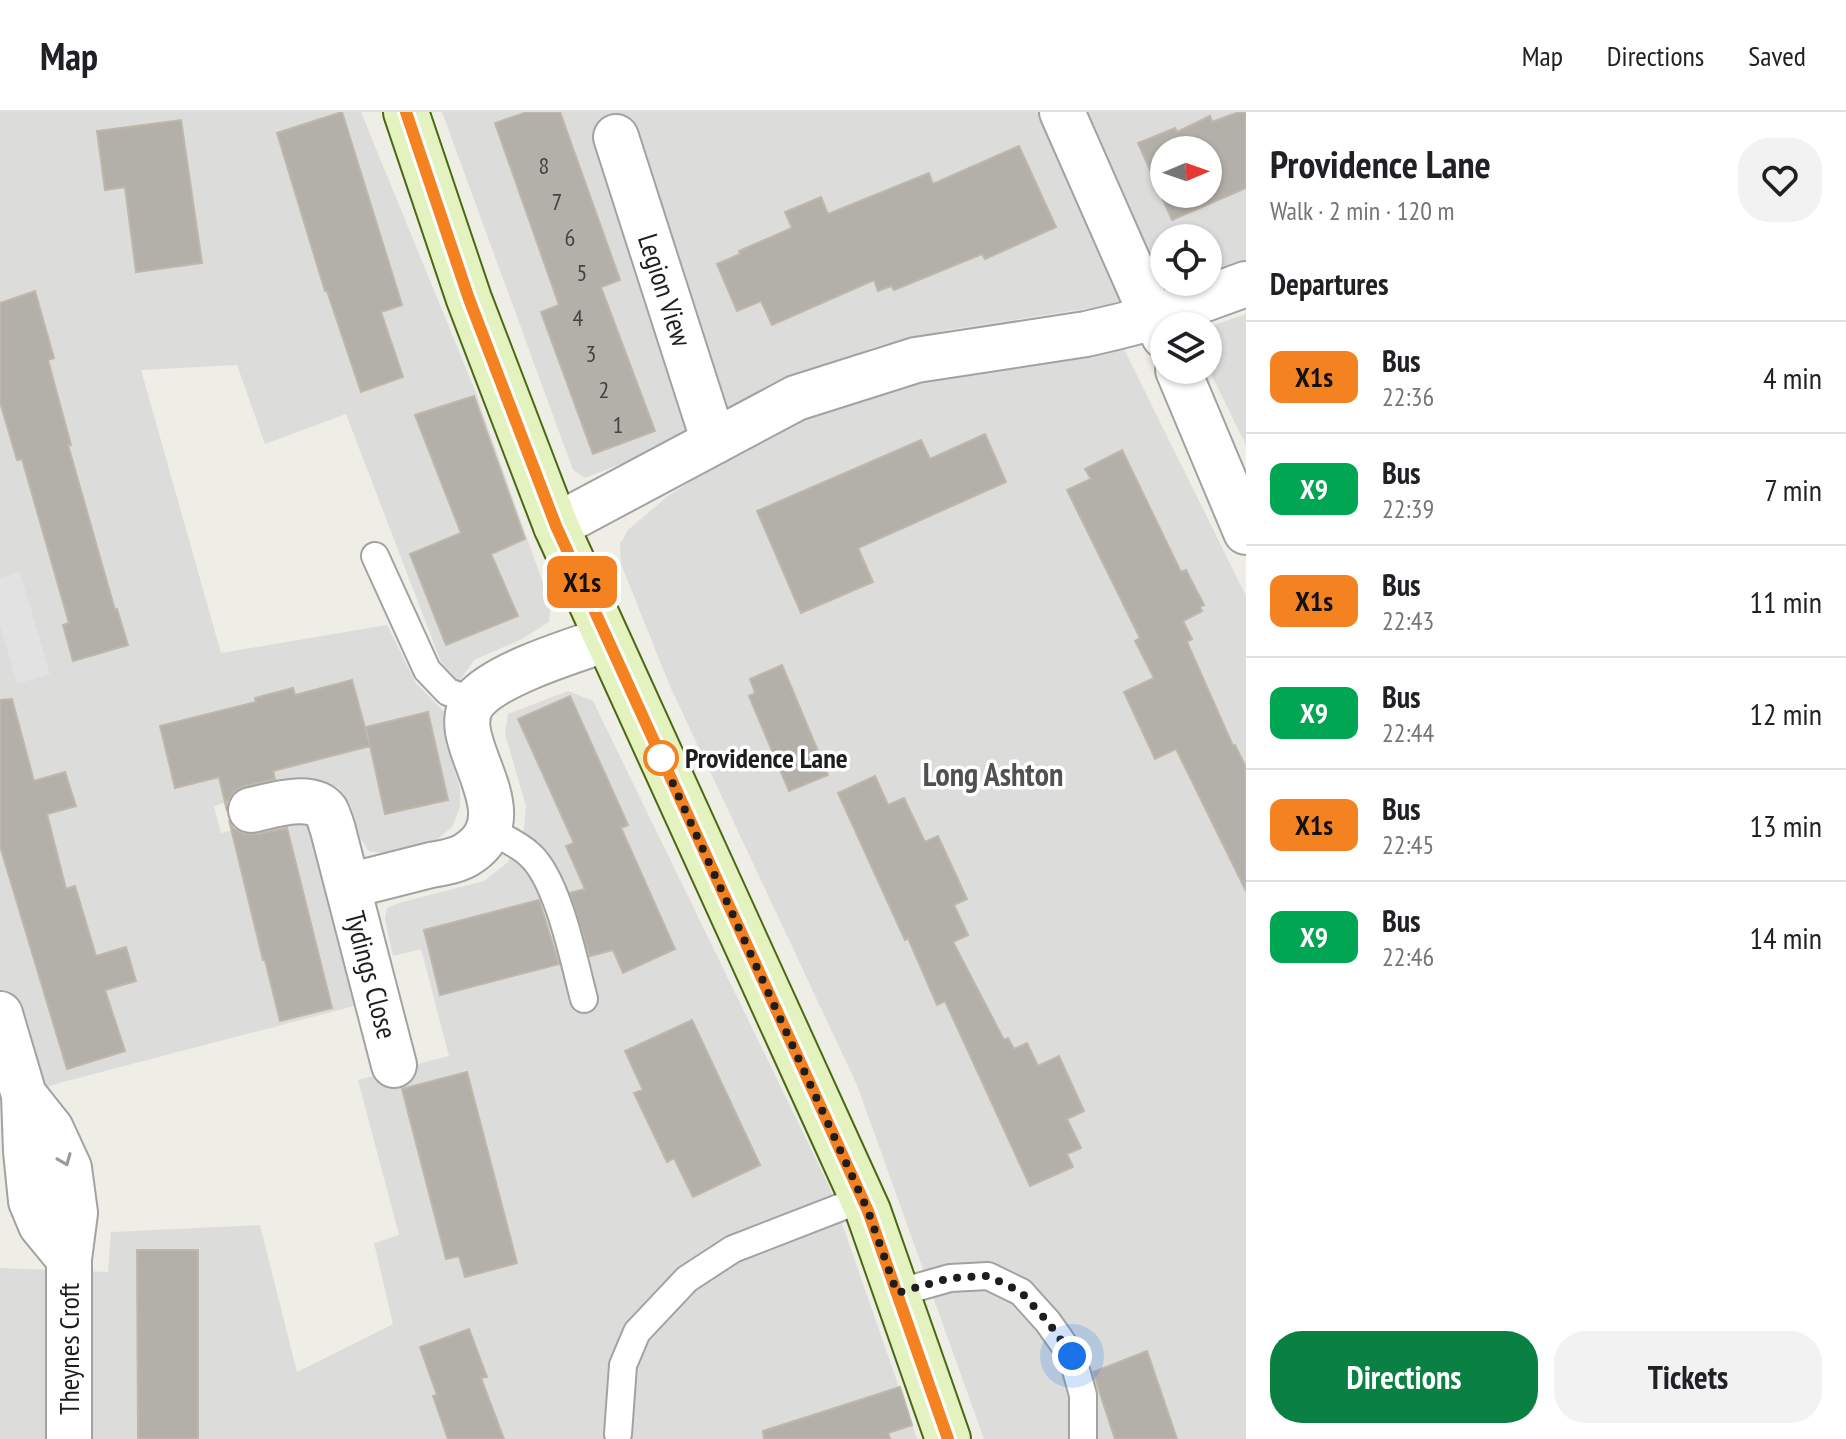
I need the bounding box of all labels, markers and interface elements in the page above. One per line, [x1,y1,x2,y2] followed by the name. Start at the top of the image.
[40,31,98,80] text: Map
[1522,37,1563,74] text: Map
[1607,37,1704,74] text: Directions
[1748,37,1806,74] text: Saved
[1150,136,1222,208] north arrow
[1150,136,1222,384] map controls
[1738,138,1822,222] button: heart
[1270,139,1491,188] text: Providence Lane
[539,150,549,181] house number: 8
[552,186,562,217] house number: 7
[1270,194,1454,227] text: Walk · 2 min · 120 m
[565,222,575,253] house number: 6
[1150,224,1222,296] button: locate
[630,229,701,351] street label: Legion View
[577,257,587,288] house number: 5
[1270,264,1388,303] text: Departures
[573,302,584,333] house number: 4
[1150,312,1222,384] button: layers
[586,338,596,369] house number: 3
[1382,341,1421,380] text: Bus
[1295,358,1333,395] text: X1s
[1763,358,1822,397] text: 4 min
[599,374,609,405] house number: 2
[1382,380,1434,413] text: 22:36
[613,409,623,440] house number: 1
[1382,453,1421,492] text: Bus
[1300,470,1328,507] text: X9
[1764,470,1822,509] text: 7 min
[1382,492,1434,525] text: 22:39
[536,556,628,608] line badge: X1s
[563,563,601,600] text: X1s
[1382,565,1421,604] text: Bus
[1295,582,1333,619] text: X1s
[1749,582,1822,621] text: 11 min
[1382,604,1434,637] text: 22:43
[1382,677,1421,716] text: Bus
[1300,694,1328,731] text: X9
[1749,694,1822,733] text: 12 min
[1382,716,1434,749] text: 22:44
[685,739,848,776] place label: Providence Lane
[644,741,678,775] marker: Providence Lane
[923,753,1063,795] district label: Long Ashton
[1382,789,1421,828] text: Bus
[1295,806,1333,843] text: X1s
[1749,806,1822,845] text: 13 min
[1382,828,1434,861] text: 22:45
[1382,901,1421,940] text: Bus
[337,907,406,1043] street label: Tydings Close
[1300,918,1328,955] text: X9
[1749,918,1822,957] text: 14 min
[1382,940,1434,973] text: 22:46
[55,1153,72,1167] one-way arrow
[50,1283,87,1415] street label: Theynes Croft
[1270,1331,1538,1423] button: Directions
[1554,1331,1822,1423] button: Tickets
[1052,1336,1092,1376] your location

